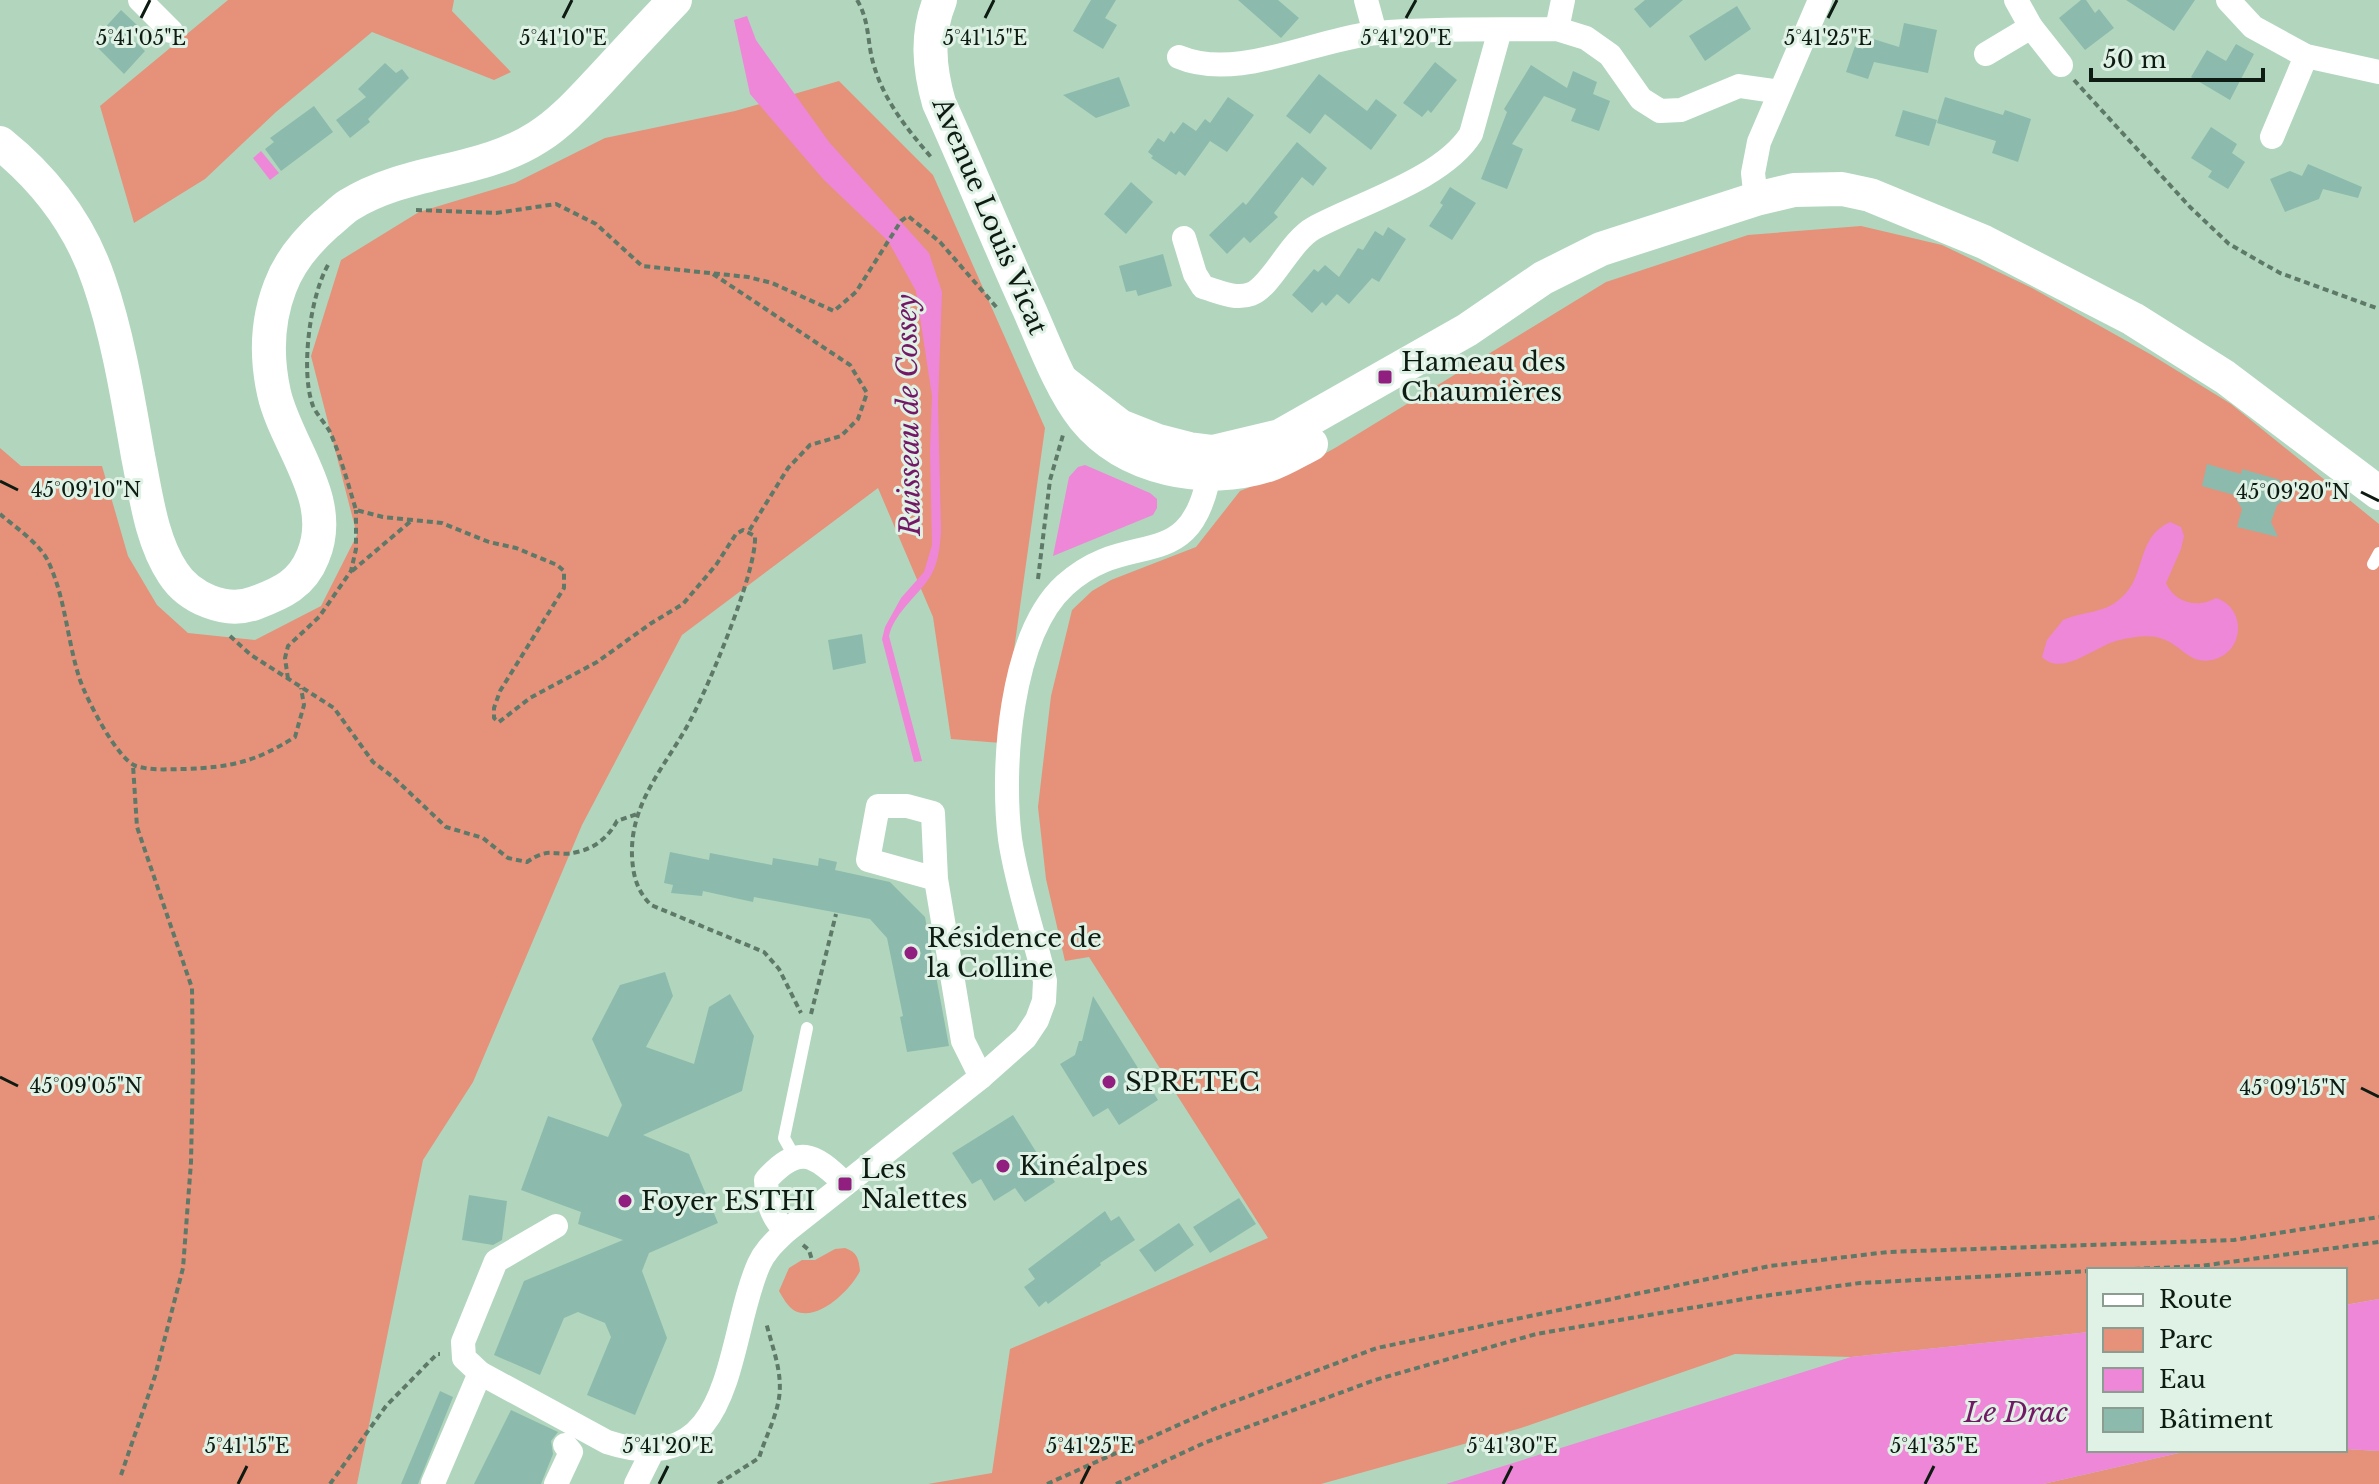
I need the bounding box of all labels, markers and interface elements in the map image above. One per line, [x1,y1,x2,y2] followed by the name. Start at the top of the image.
[96,26,186,50] text: 5°41'05"E
[519,26,607,50] text: 5°41'10"E
[943,26,1027,50] text: 5°41'15"E
[1361,26,1451,50] text: 5°41'20"E
[1784,26,1872,50] text: 5°41'25"E
[2091,32,2263,82] scale bar
[2103,45,2167,74] text: 50 m
[925,92,1054,339] street label: Avenue Louis Vicat
[889,293,928,537] water label: Ruisseau de Cossey
[1401,346,1566,408] place label: Hameau des Chaumières
[1376,368,1394,386] marker: Hameau des Chaumières
[31,478,141,502] text: 45°09'10"N
[2236,480,2350,504] text: 45°09'20"N
[927,922,1102,984] place label: Résidence de la Colline
[902,944,920,962] marker: Résidence de la Colline
[1125,1066,1260,1098] place label: SPRETEC
[1100,1073,1118,1091] marker: SPRETEC
[30,1074,142,1098] text: 45°09'05"N
[2239,1076,2347,1100] text: 45°09'15"N
[1019,1150,1148,1182] place label: Kinéalpes
[861,1153,968,1215] place label: Les Nalettes
[994,1157,1012,1175] marker: Kinéalpes
[836,1175,854,1193] marker: Les Nalettes
[641,1185,815,1217] place label: Foyer ESTHI
[616,1192,634,1210] marker: Foyer ESTHI
[2087,1268,2347,1452] legend
[2159,1285,2232,1314] text: Route
[2159,1325,2213,1354] text: Parc
[2159,1365,2206,1394] text: Eau
[1963,1395,2069,1430] water label: Le Drac
[2159,1405,2273,1434] text: Bâtiment
[205,1434,289,1458] text: 5°41'15"E
[623,1434,713,1458] text: 5°41'20"E
[1046,1434,1134,1458] text: 5°41'25"E
[1467,1434,1557,1458] text: 5°41'30"E
[1890,1434,1978,1458] text: 5°41'35"E

